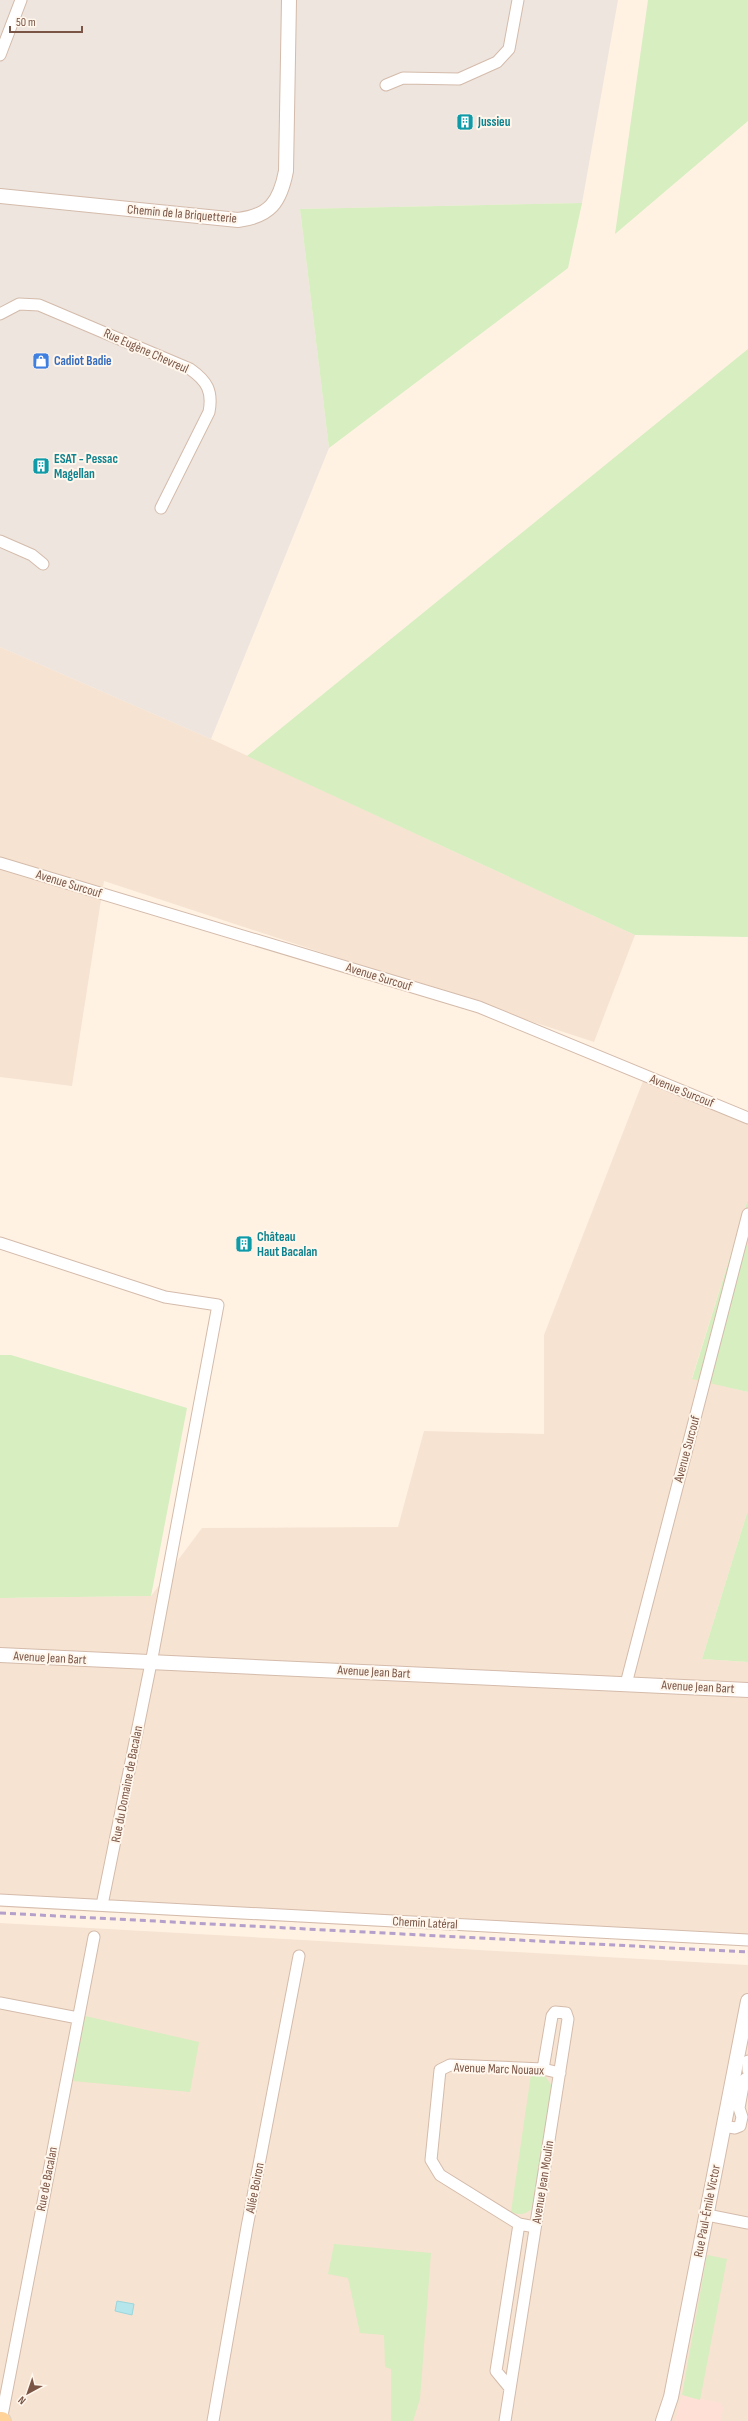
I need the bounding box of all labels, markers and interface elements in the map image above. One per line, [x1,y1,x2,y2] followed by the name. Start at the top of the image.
[10,8,82,34] scale bar
[16,15,36,30] text: 50 m
[455,112,475,132] building icon: Jussieu
[477,114,511,130] place label: Jussieu
[126,201,238,227] street label: Chemin de la Briquetterie
[101,325,191,377] street label: Rue Eugène Chevreul
[31,351,51,371] shop icon: Cadiot Badie
[54,353,112,369] place label: Cadiot Badie
[54,451,118,482] place label: ESAT - Pessac Magellan
[31,456,51,476] building icon: ESAT - Pessac Magellan
[33,866,104,902] street label: Avenue Surcouf
[343,959,414,995] street label: Avenue Surcouf
[647,1070,717,1111] street label: Avenue Surcouf
[257,1229,317,1260] place label: Château Haut Bacalan
[234,1234,254,1254] building icon: Château Haut Bacalan
[670,1414,704,1485] street label: Avenue Surcouf
[12,1648,87,1668] street label: Avenue Jean Bart
[336,1662,411,1682] street label: Avenue Jean Bart
[660,1677,735,1697] street label: Avenue Jean Bart
[108,1724,146,1844] street label: Rue du Domaine de Bacalan
[392,1913,458,1933] street label: Chemin Latéral
[453,2059,544,2079] street label: Avenue Marc Nouaux
[528,2139,557,2226] street label: Avenue Jean Moulin
[33,2145,61,2213] street label: Rue de Bacalan
[242,2161,268,2216] street label: Allée Boiron
[690,2163,724,2259] street label: Rue Paul-Émile Victor
[8,2373,48,2413] north arrow
[15,2393,28,2407] text: N

